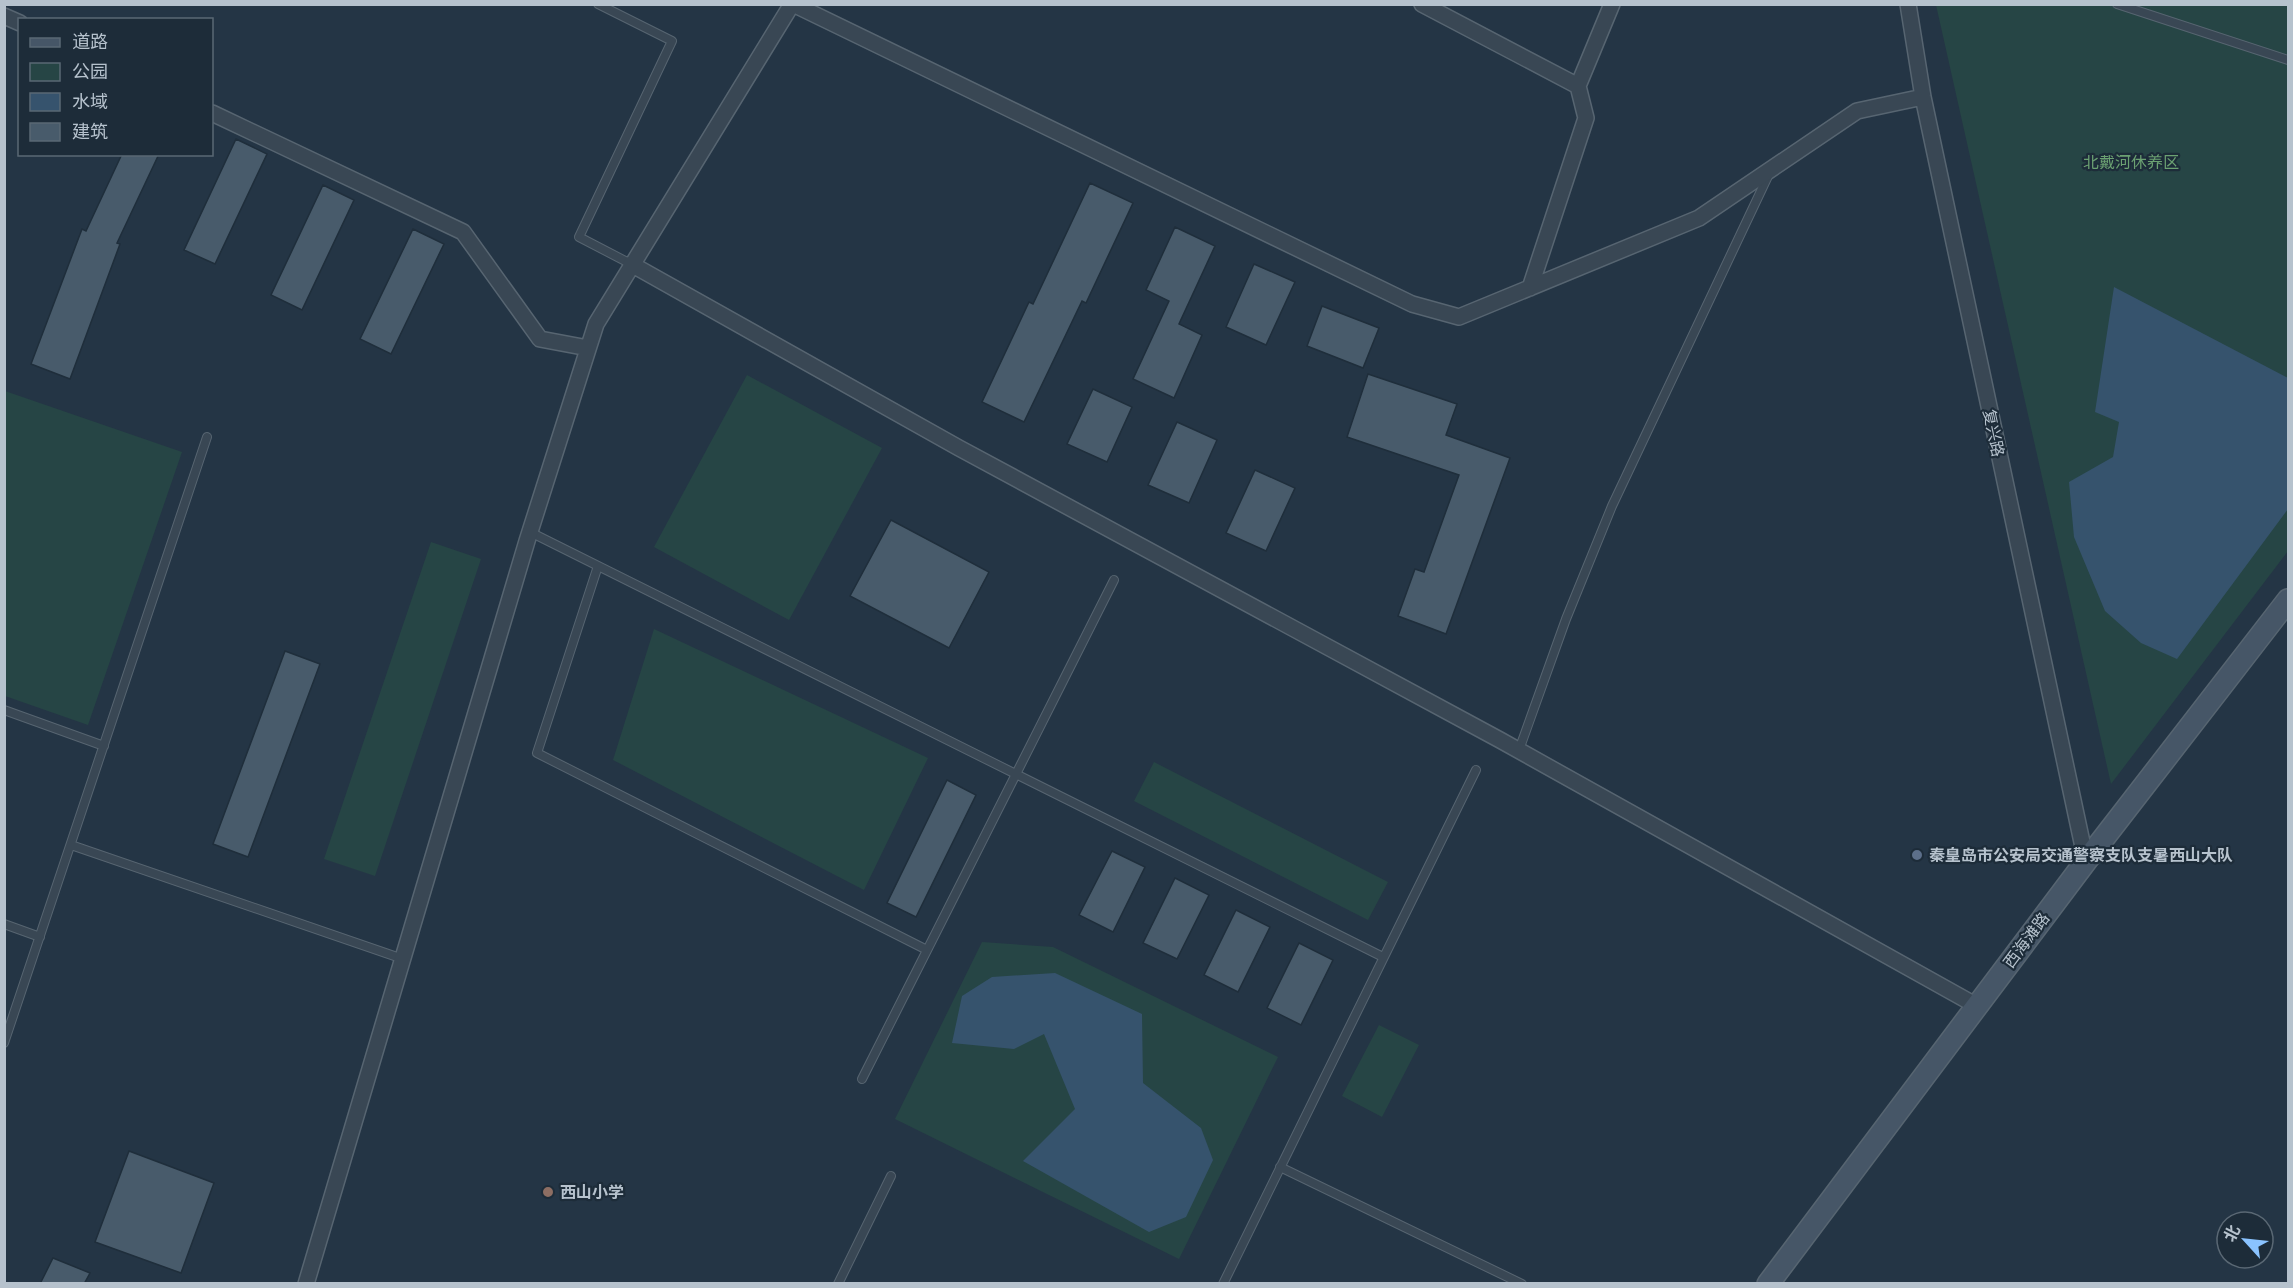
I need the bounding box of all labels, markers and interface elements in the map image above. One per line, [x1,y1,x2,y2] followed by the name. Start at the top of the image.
[18,18,213,156] legend
[72,31,108,53] text: 道路
[72,61,108,83] text: 公园
[72,91,108,113] text: 水域
[72,121,108,143] text: 建筑
[2083,153,2179,173] park label: 北戴河休养区
[1978,408,2008,459] street label: 复兴路
[1929,846,2233,866] place label: 秦皇岛市公安局交通警察支队支暑西山大队
[1910,848,1924,862] marker: 秦皇岛市公安局交通警察支队支暑西山大队
[2000,909,2054,972] street label: 西海滩路
[560,1183,624,1203] place label: 西山小学
[541,1185,555,1199] marker: 西山小学
[2215,1210,2275,1270] north arrow
[2220,1222,2245,1245] text: 北

